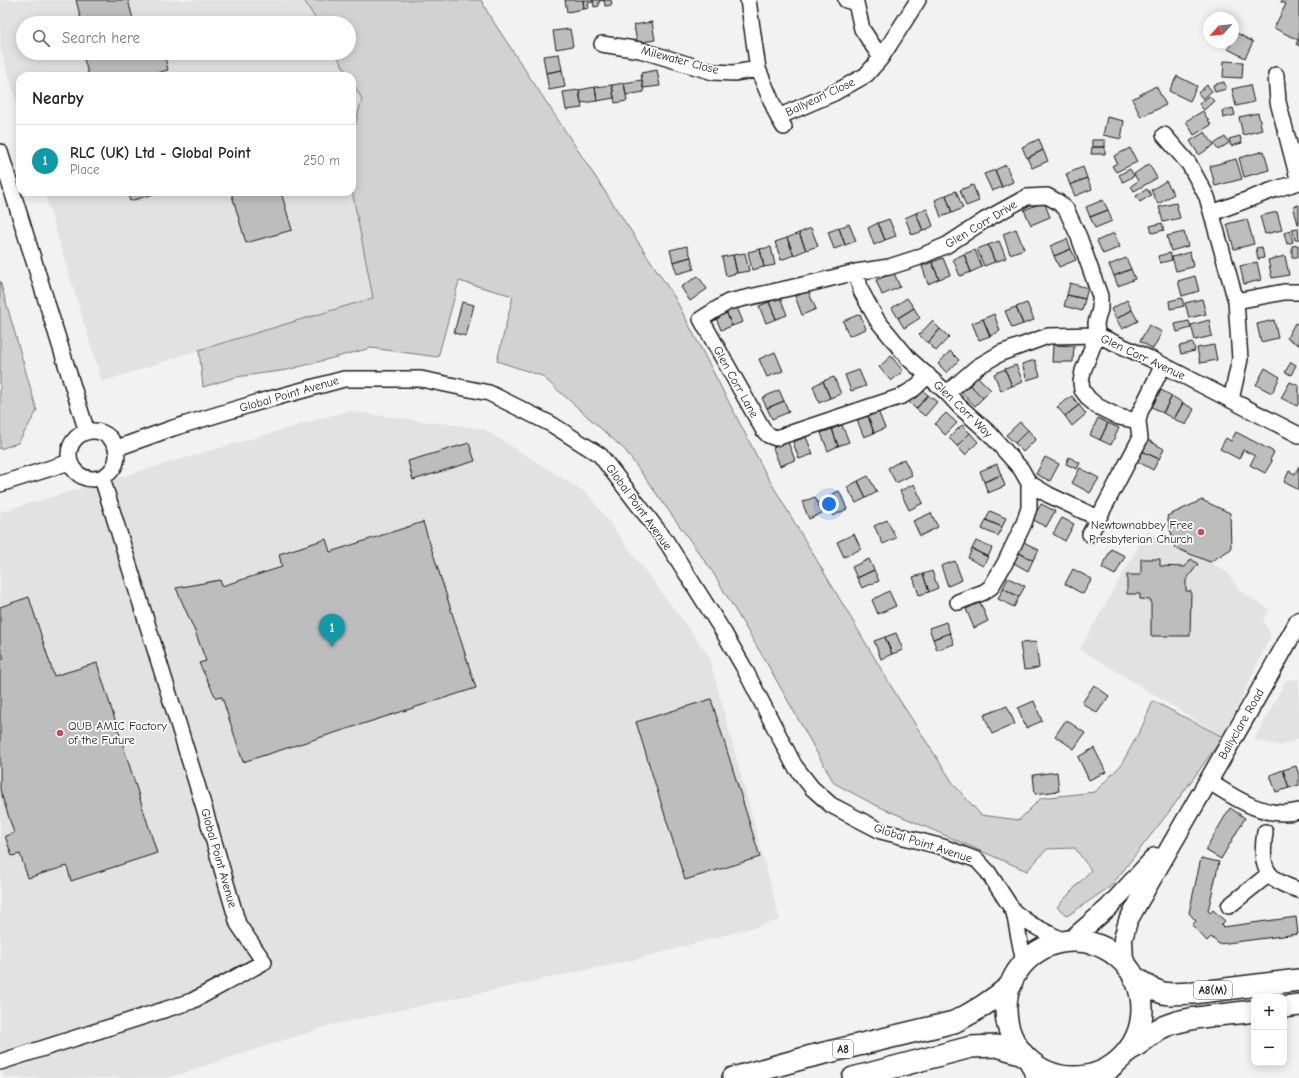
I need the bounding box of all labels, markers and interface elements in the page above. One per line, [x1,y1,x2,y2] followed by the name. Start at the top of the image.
[1203,12,1239,48] north arrow
[16,16,356,60] search box
[30,27,52,49] icon: search
[62,29,140,47] text: Search here
[640,43,720,77] street label: Milewater Close
[783,75,857,119] street label: Ballyearl Close
[32,89,83,108] text: Nearby
[70,144,251,162] text: RLC (UK) Ltd - Global Point
[42,153,48,168] text: 1
[303,153,340,168] text: 250 m
[70,162,100,177] text: Place
[943,197,1019,251] street label: Glen Corr Drive
[1099,331,1187,383] street label: Glen Corr Avenue
[711,344,761,420] street label: Glen Corr Lane
[238,373,340,415] street label: Global Point Avenue
[931,377,996,441] street label: Glen Corr Way
[603,461,675,553] street label: Global Point Avenue
[819,494,839,514] your location
[1089,518,1193,546] place label: Newtownabbey Free Presbyterian Church
[1196,527,1206,537] marker: Newtownabbey Free Presbyterian Church
[319,614,345,647] pin: 1
[1215,686,1267,762] street label: Ballyclare Road
[68,719,167,747] place label: QUB AMIC Factory of the Future
[55,728,65,738] marker: QUB AMIC Factory of the Future
[198,807,240,909] street label: Global Point Avenue
[872,820,974,866] street label: Global Point Avenue
[1194,981,1232,999] road number: A8(M)
[1251,994,1287,1066] map controls
[1251,994,1287,1030] button: +
[1251,1030,1287,1066] button: −
[833,1040,853,1058] road number: A8

